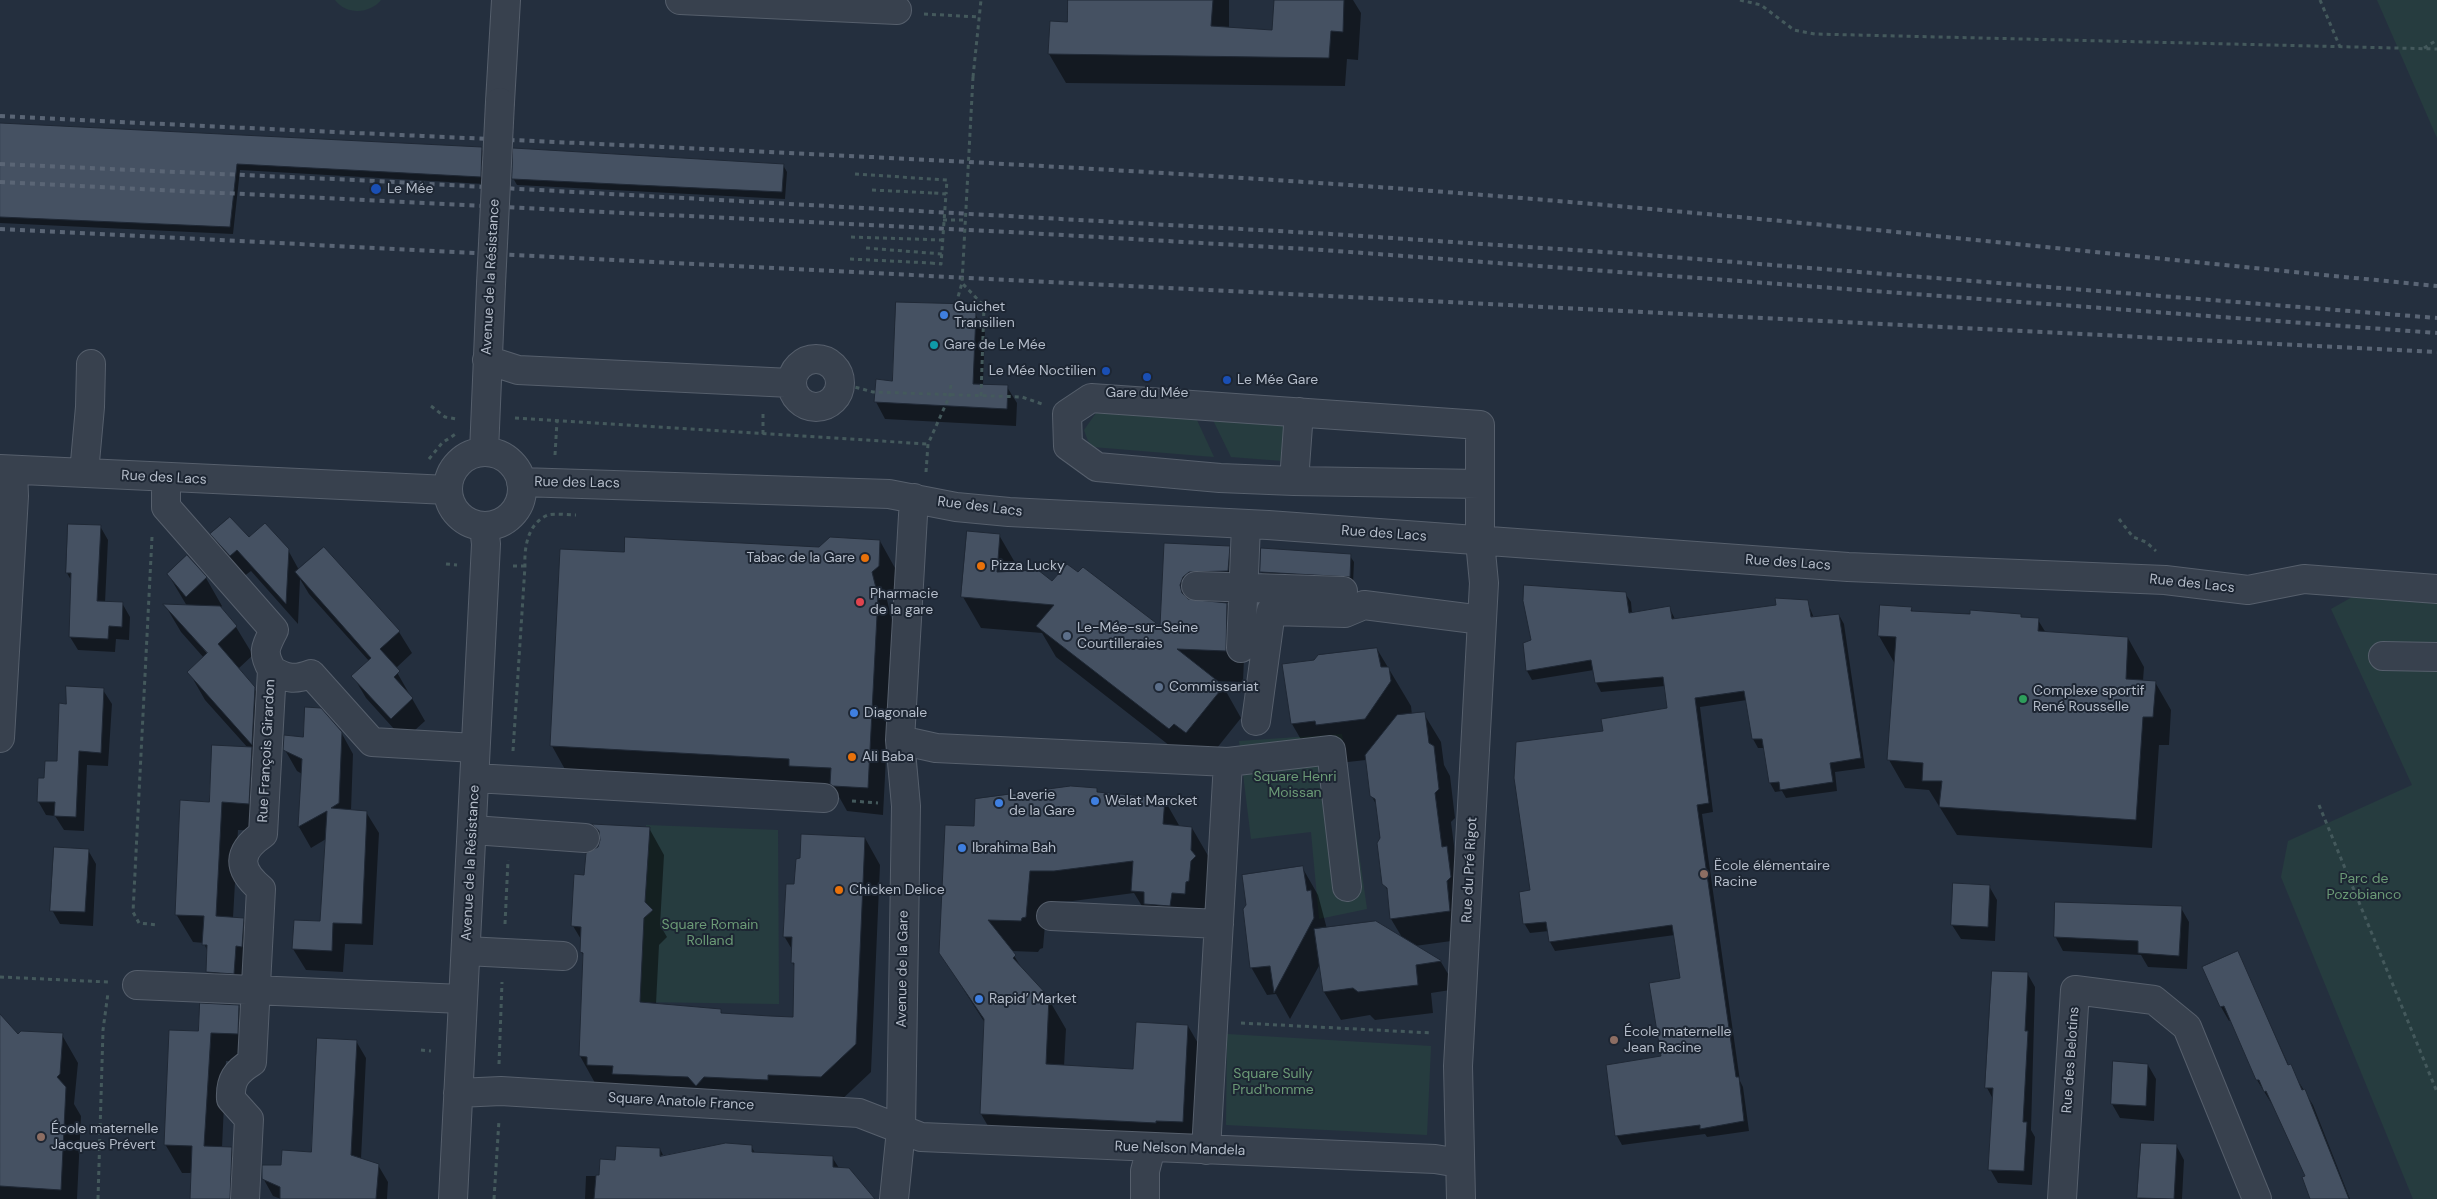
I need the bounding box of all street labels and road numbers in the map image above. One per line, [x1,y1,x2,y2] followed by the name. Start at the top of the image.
[479,199,503,355] street label: Avenue de la Résistance
[121,467,207,489] street label: Rue des Lacs
[534,474,620,492] street label: Rue des Lacs
[937,493,1023,521] street label: Rue des Lacs
[1341,523,1427,545] street label: Rue des Lacs
[1745,552,1831,574] street label: Rue des Lacs
[2149,571,2235,597] street label: Rue des Lacs
[255,679,279,823] street label: Rue François Girardon
[459,785,483,941] street label: Avenue de la Résistance
[1459,817,1481,923] street label: Rue du Pré Rigot
[894,910,912,1028] street label: Avenue de la Gare
[2059,1006,2083,1114] street label: Rue des Belotins
[607,1090,755,1114] street label: Square Anatole France
[1114,1138,1246,1160] street label: Rue Nelson Mandela

